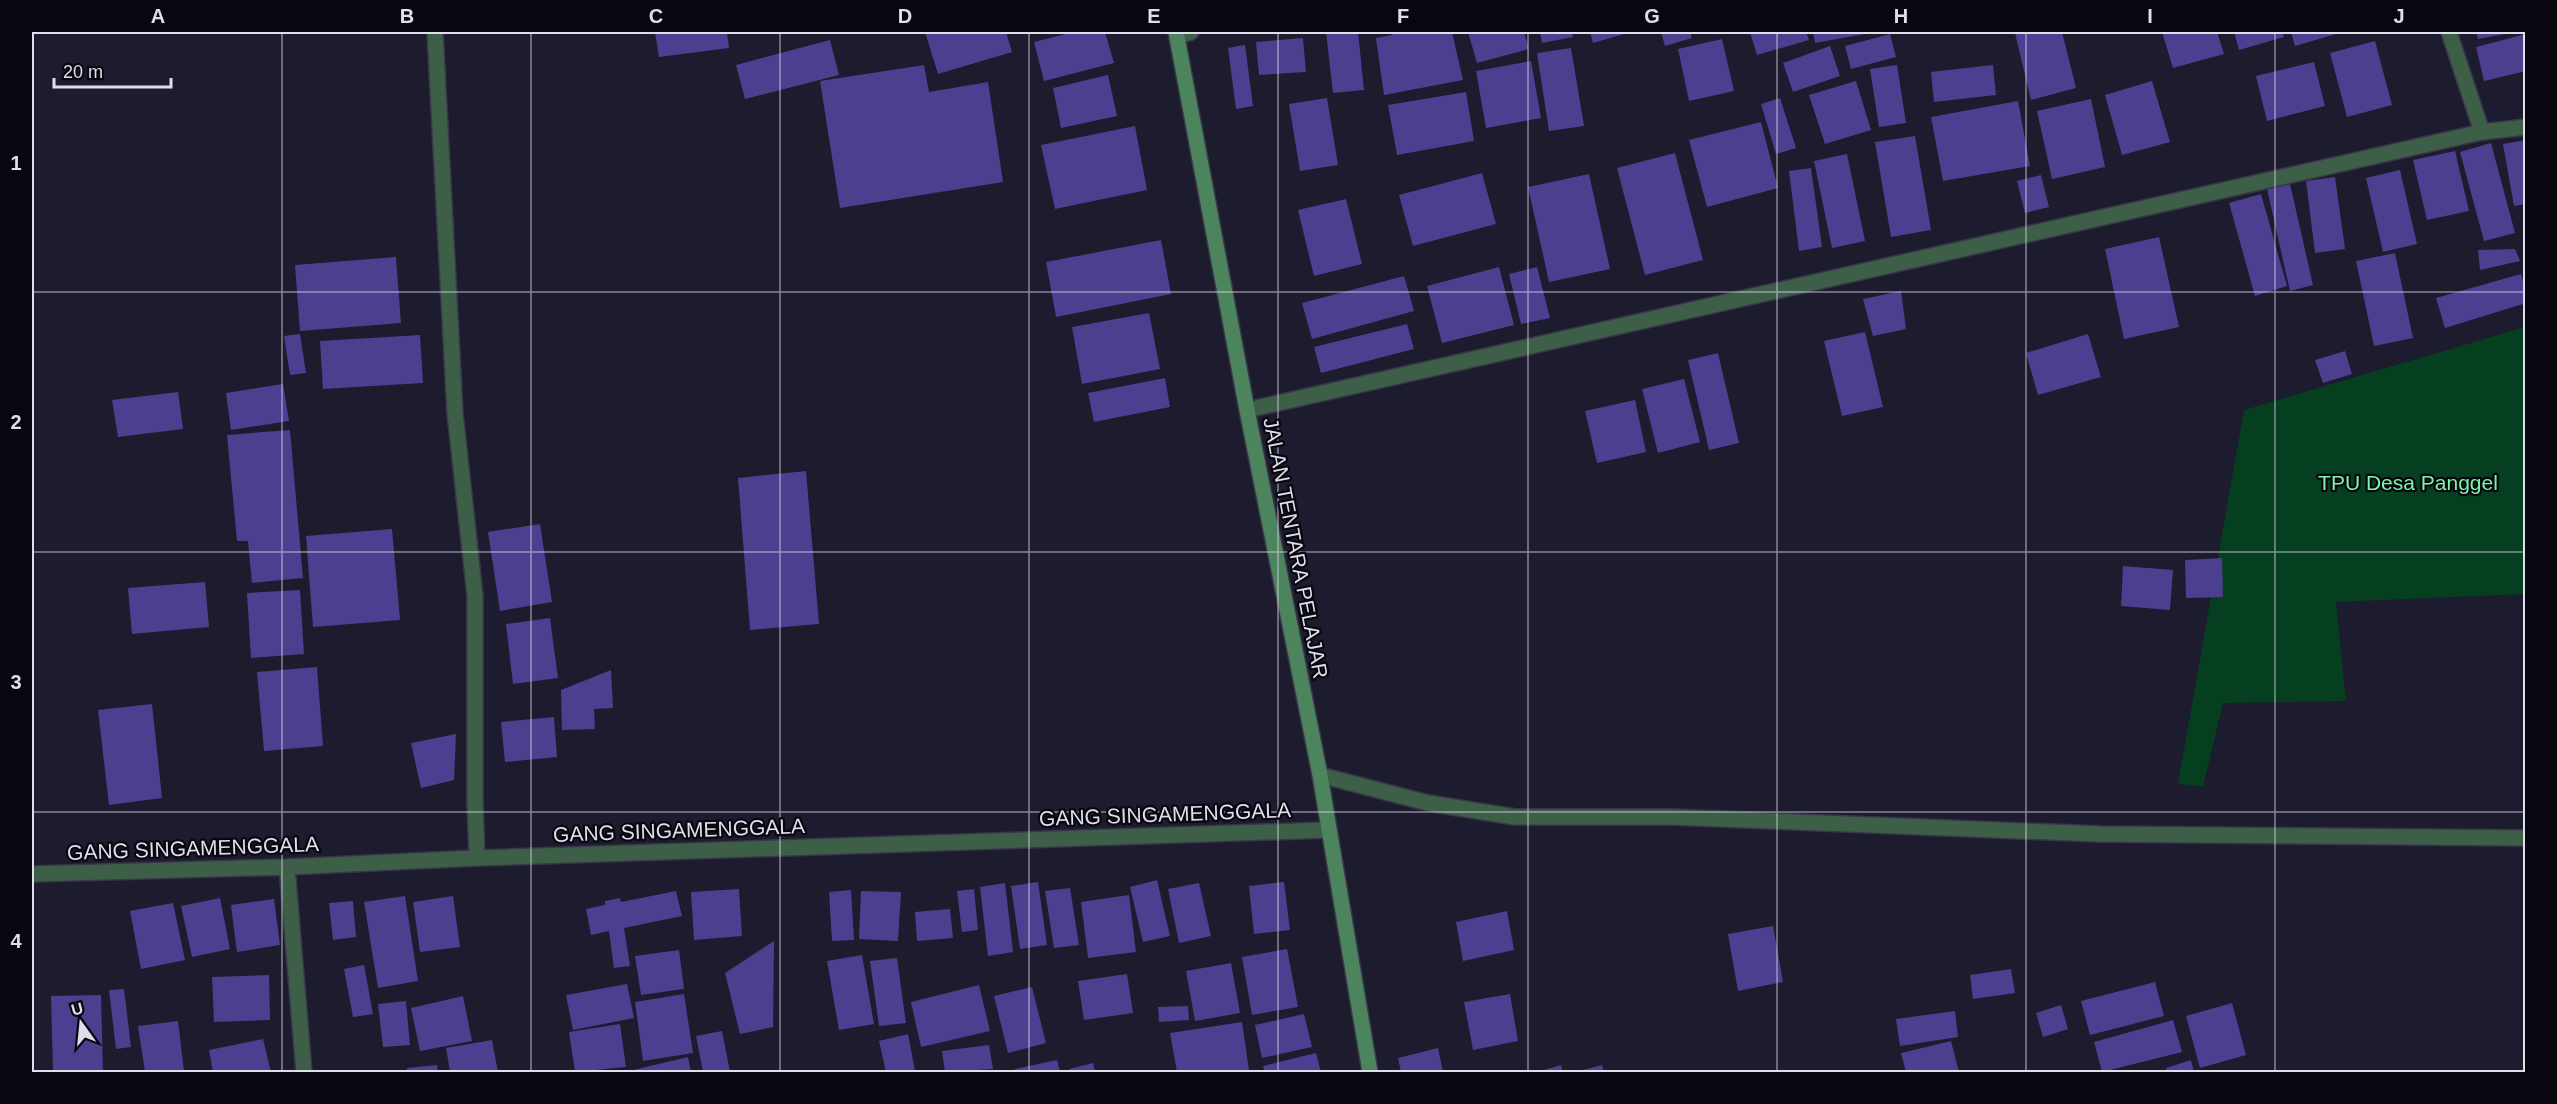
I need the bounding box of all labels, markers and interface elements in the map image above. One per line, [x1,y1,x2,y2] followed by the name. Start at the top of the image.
[151,5,165,27] text: A
[400,5,414,27] text: B
[649,5,663,27] text: C
[898,5,912,27] text: D
[1147,5,1161,27] text: E
[1397,5,1409,27] text: F
[1644,5,1660,27] text: G
[1894,5,1908,27] text: H
[2147,5,2153,27] text: I
[2393,5,2405,27] text: J
[54,51,171,89] scale bar
[63,62,103,82] text: 20 m
[10,152,22,174] text: 1
[10,411,22,433] text: 2
[1259,416,1333,680] street label: JALAN TENTARA PELAJAR
[2318,471,2498,494] park label: TPU Desa Panggel
[10,671,22,693] text: 3
[1039,798,1291,830] street label: GANG SINGAMENGGALA
[553,814,805,846] street label: GANG SINGAMENGGALA
[67,832,319,864] street label: GANG SINGAMENGGALA
[10,930,22,952] text: 4
[51,993,111,1053] north arrow
[69,999,85,1019] text: U

